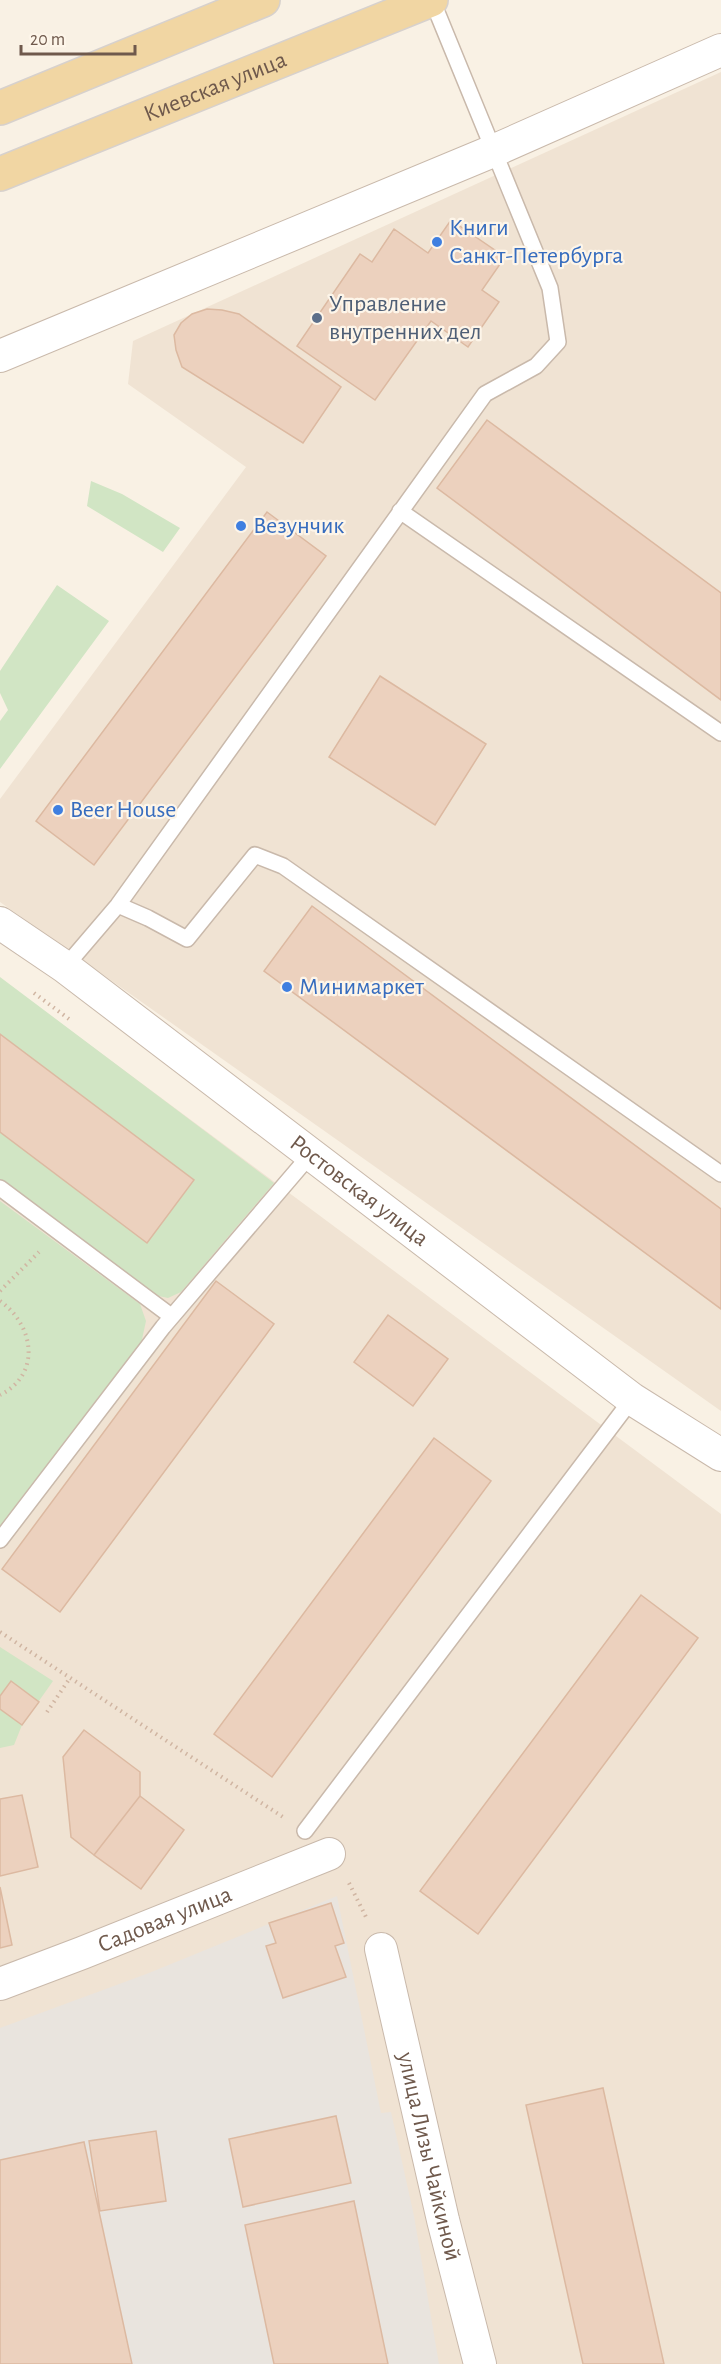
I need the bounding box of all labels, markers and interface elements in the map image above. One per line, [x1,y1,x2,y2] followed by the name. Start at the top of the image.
[21,18,135,56] scale bar
[30,31,65,49] text: 20 m
[140,48,290,127] street label: Киевская улица
[449,216,623,268] place label: Книги Санкт-Петербурга
[430,235,444,249] marker: Книги Санкт-Петербурга
[329,292,481,344] place label: Управление внутренних дел
[310,311,324,325] marker: Управление внутренних дел
[253,514,344,538] place label: Везунчик
[234,519,248,533] marker: Везунчик
[70,798,176,822] place label: Beer House
[51,803,65,817] marker: Beer House
[299,975,424,999] place label: Минимаркет
[280,980,294,994] marker: Минимаркет
[285,1131,433,1251] street label: Ростовская улица
[94,1882,235,1957] street label: Садовая улица
[393,2049,465,2263] street label: улица Лизы Чайкиной

